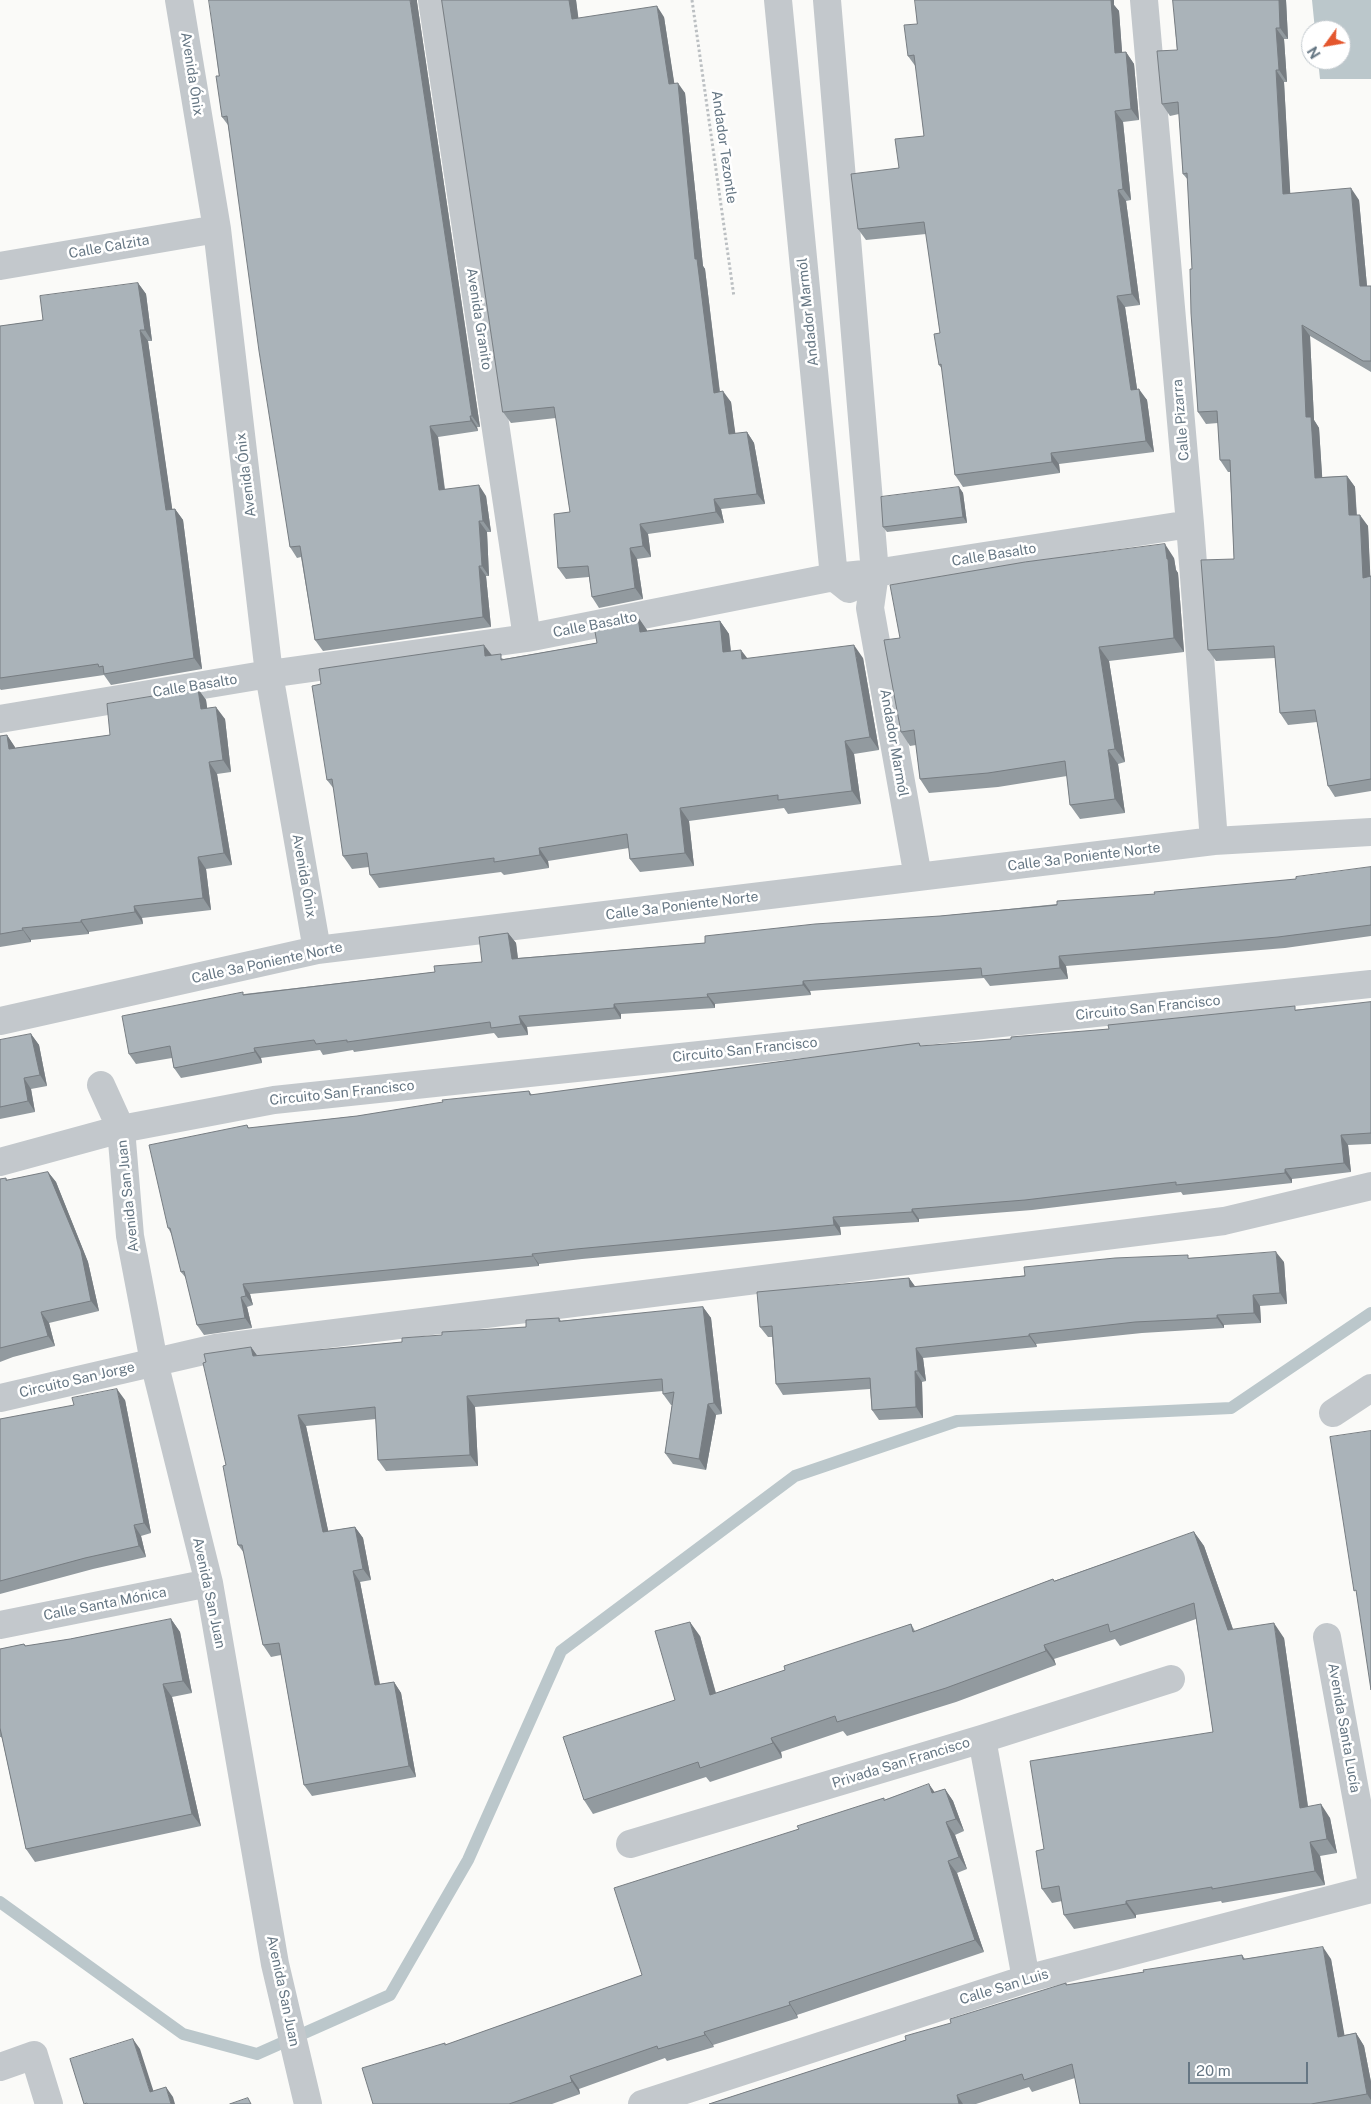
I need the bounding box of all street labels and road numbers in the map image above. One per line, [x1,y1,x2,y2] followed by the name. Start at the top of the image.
[177,31,207,117] street label: Avenida Ónix
[708,89,740,205] street label: Andador Tezontle
[67,232,151,262] street label: Calle Calzita
[794,257,822,367] street label: Andador Marmól
[463,267,495,371] street label: Avenida Granito
[1169,378,1193,462] street label: Calle Pizarra
[233,432,259,518] street label: Avenida Ónix
[951,540,1037,570] street label: Calle Basalto
[552,609,638,641] street label: Calle Basalto
[152,671,238,701] street label: Calle Basalto
[876,688,912,798] street label: Andador Marmól
[288,833,320,919] street label: Avenida Ónix
[1007,839,1161,875] street label: Calle 3a Poniente Norte
[605,888,759,924] street label: Calle 3a Poniente Norte
[190,939,344,987] street label: Calle 3a Poniente Norte
[1075,992,1221,1024] street label: Circuito San Francisco
[672,1034,818,1066] street label: Circuito San Francisco
[269,1077,415,1109] street label: Circuito San Francisco
[114,1139,142,1253] street label: Avenida San Juan
[18,1359,136,1401] street label: Circuito San Jorge
[189,1536,229,1650] street label: Avenida San Juan
[42,1584,168,1624] street label: Calle Santa Mónica
[1324,1662,1364,1794] street label: Avenida Santa Lucía
[830,1734,972,1792] street label: Privada San Francisco
[263,1934,303,2048] street label: Avenida San Juan
[958,1966,1050,2008] street label: Calle San Luis

